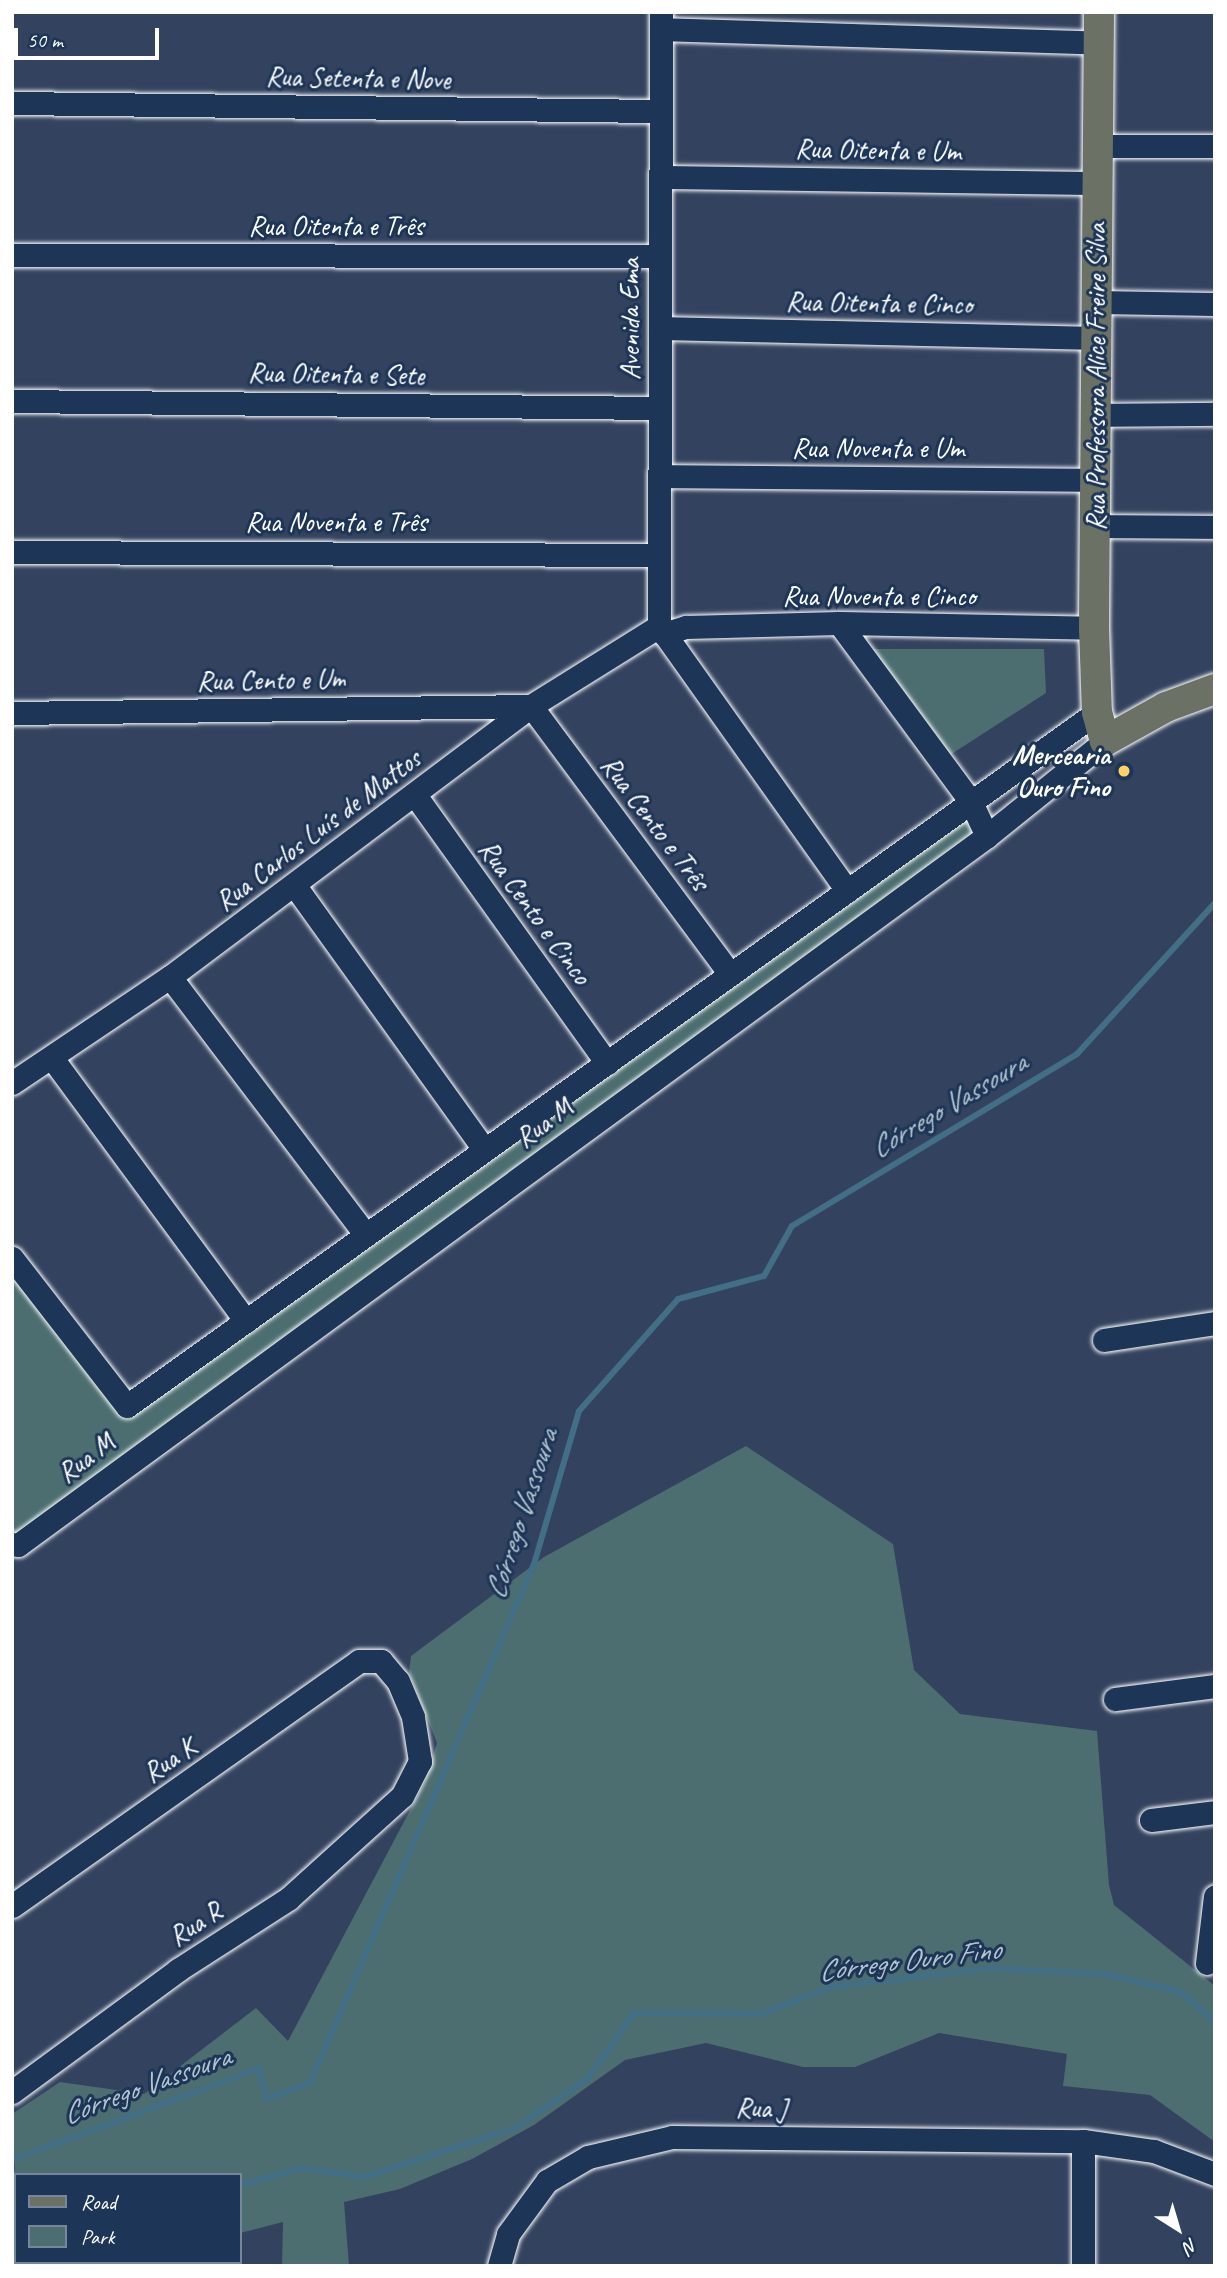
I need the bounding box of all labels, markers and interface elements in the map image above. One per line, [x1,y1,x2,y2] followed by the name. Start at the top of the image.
[18,14,163,58] scale bar
[27,27,63,53] text: 50 m
[266,60,450,96] street label: Rua Setenta e Nove
[794,132,962,168] street label: Rua Oitenta e Um
[248,209,424,243] street label: Rua Oitenta e Três
[1079,223,1113,531] street label: Rua Professora Alice Freire Silva
[613,258,647,380] street label: Avenida Ema
[785,285,973,321] street label: Rua Oitenta e Cinco
[247,356,425,392] street label: Rua Oitenta e Sete
[791,431,965,465] street label: Rua Noventa e Um
[244,505,428,539] street label: Rua Noventa e Três
[782,579,976,613] street label: Rua Noventa e Cinco
[196,662,346,698] street label: Rua Cento e Um
[1012,738,1110,804] place label: Mercearia Ouro Fino
[208,742,428,918] street label: Rua Carlos Luís de Mattos
[594,750,716,896] street label: Rua Cento e Três
[1116,763,1132,779] marker: Mercearia Ouro Fino
[471,833,599,991] street label: Rua Cento e Cinco
[863,1044,1033,1166] water label: Córrego Vassoura
[509,1091,579,1155] street label: Rua M
[477,1424,565,1604] water label: Córrego Vassoura
[51,1426,121,1490] street label: Rua M
[136,1730,202,1790] street label: Rua K
[162,1894,228,1954] street label: Rua R
[816,1931,1002,1989] water label: Córrego Ouro Fino
[57,2038,235,2132] water label: Córrego Vassoura
[735,2091,787,2125] street label: Rua J
[14,2173,242,2264] legend
[81,2189,116,2215] text: Road
[1143,2194,1213,2264] north arrow
[81,2224,114,2250] text: Park
[1179,2233,1203,2259] text: N

